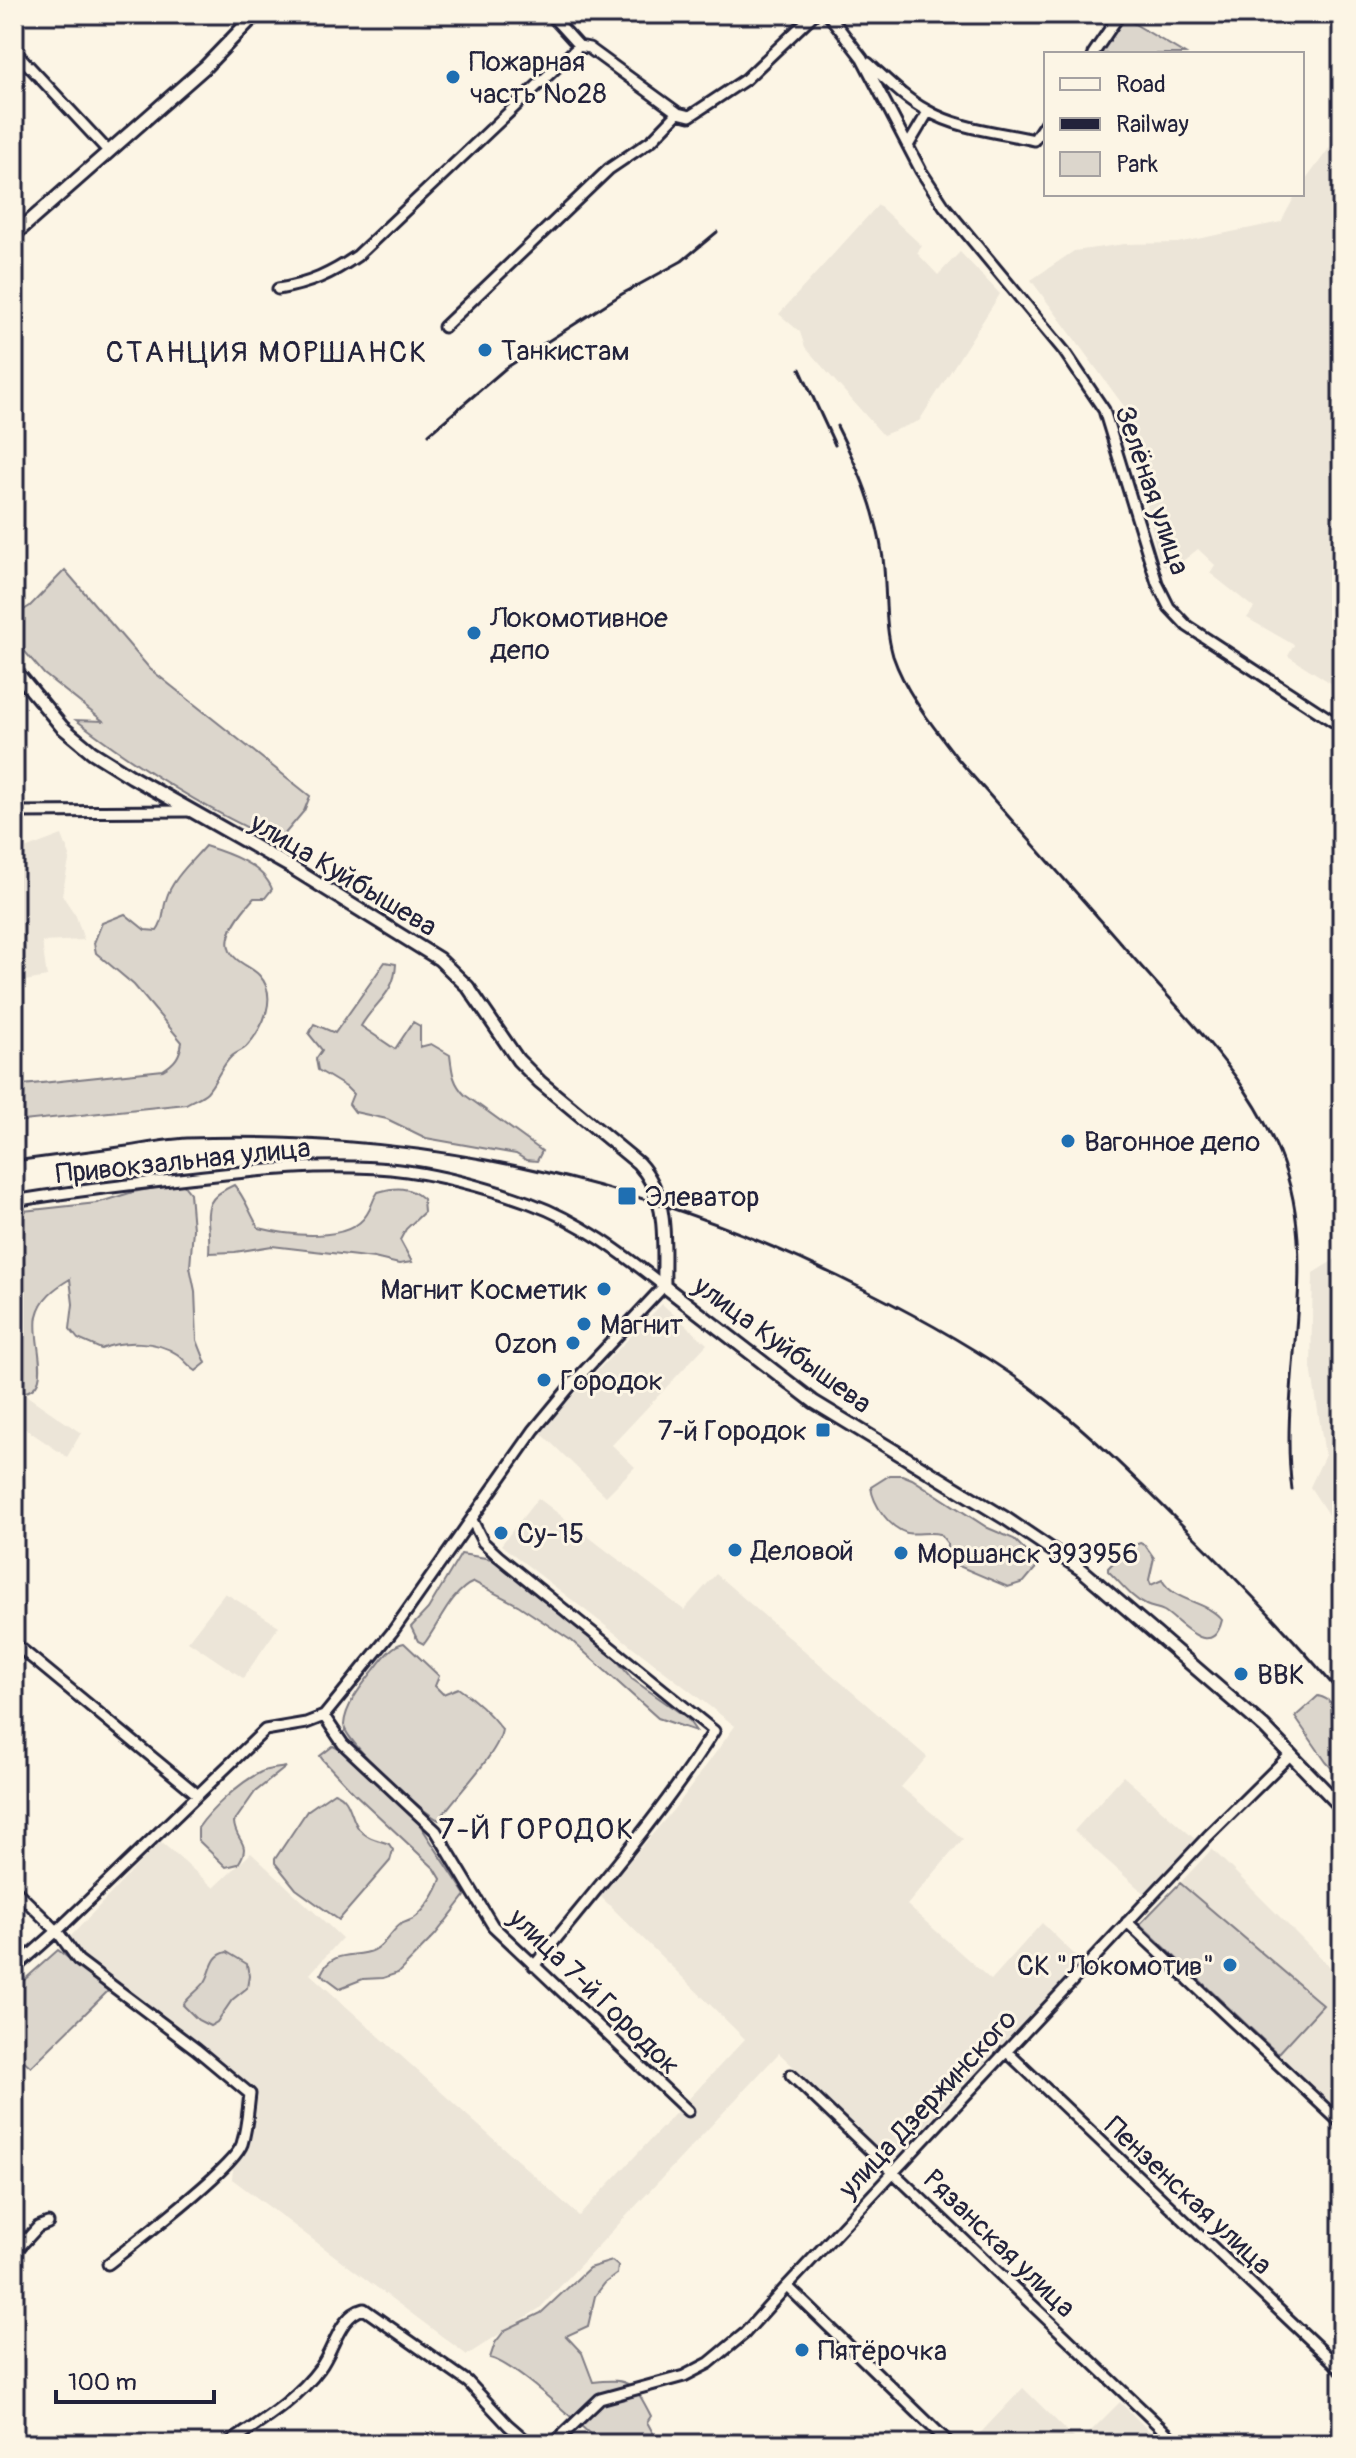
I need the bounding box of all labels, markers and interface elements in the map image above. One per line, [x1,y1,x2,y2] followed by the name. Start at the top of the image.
[469,45,607,112] place label: Пожарная часть №28
[1044,52,1304,196] legend
[444,68,462,86] marker: Пожарная часть №28
[1116,70,1166,99] text: Road
[1116,110,1189,139] text: Railway
[1116,150,1158,179] text: Park
[105,334,429,371] district label: СТАНЦИЯ МОРШАНСК
[501,334,630,369] place label: Танкистам
[476,341,494,359] marker: Танкистам
[1106,401,1197,580] street label: Зелёная улица
[489,601,668,668] place label: Локомотивное депо
[465,624,483,642] marker: Локомотивное депо
[243,805,443,945] street label: улица Куйбышева
[1084,1125,1260,1160] place label: Вагонное депо
[54,1131,312,1192] street label: Привокзальная улица
[1059,1132,1077,1150] marker: Вагонное депо
[645,1180,759,1215] place label: Элеватор
[616,1185,638,1207] marker: Элеватор
[685,1268,878,1422] street label: улица Куйбышева
[380,1273,588,1308] place label: Магнит Косметик
[595,1280,613,1298] marker: Магнит Косметик
[600,1308,683,1343] place label: Магнит
[575,1315,593,1333] marker: Магнит
[494,1327,557,1362] place label: Ozon
[564,1334,582,1352] marker: Ozon
[560,1364,663,1399] place label: Городок
[535,1371,553,1389] marker: Городок
[658,1414,807,1449] place label: 7-й Городок
[814,1421,832,1439] marker: 7-й Городок
[517,1517,584,1552] place label: Су-15
[492,1524,510,1542] marker: Су-15
[750,1534,854,1569] place label: Деловой
[917,1537,1139,1572] place label: Моршанск 393956
[726,1541,744,1559] marker: Деловой
[892,1544,910,1562] marker: Моршанск 393956
[1257,1658,1305,1693] place label: ВВК
[1232,1665,1250,1683] marker: ВВК
[439,1811,635,1848] district label: 7-Й ГОРОДОК
[500,1901,687,2083] street label: улица 7-й Городок
[1017,1949,1214,1984] place label: СК "Локомотив"
[1221,1956,1239,1974] marker: СК "Локомотив"
[831,2002,1025,2207] street label: улица Дзержинского
[1097,2109,1279,2283] street label: Пензенская улица
[916,2163,1082,2326] street label: Рязанская улица
[818,2334,947,2369] place label: Пятёрочка
[793,2341,811,2359] marker: Пятёрочка
[56,2354,214,2404] scale bar
[68,2368,137,2397] text: 100 m

